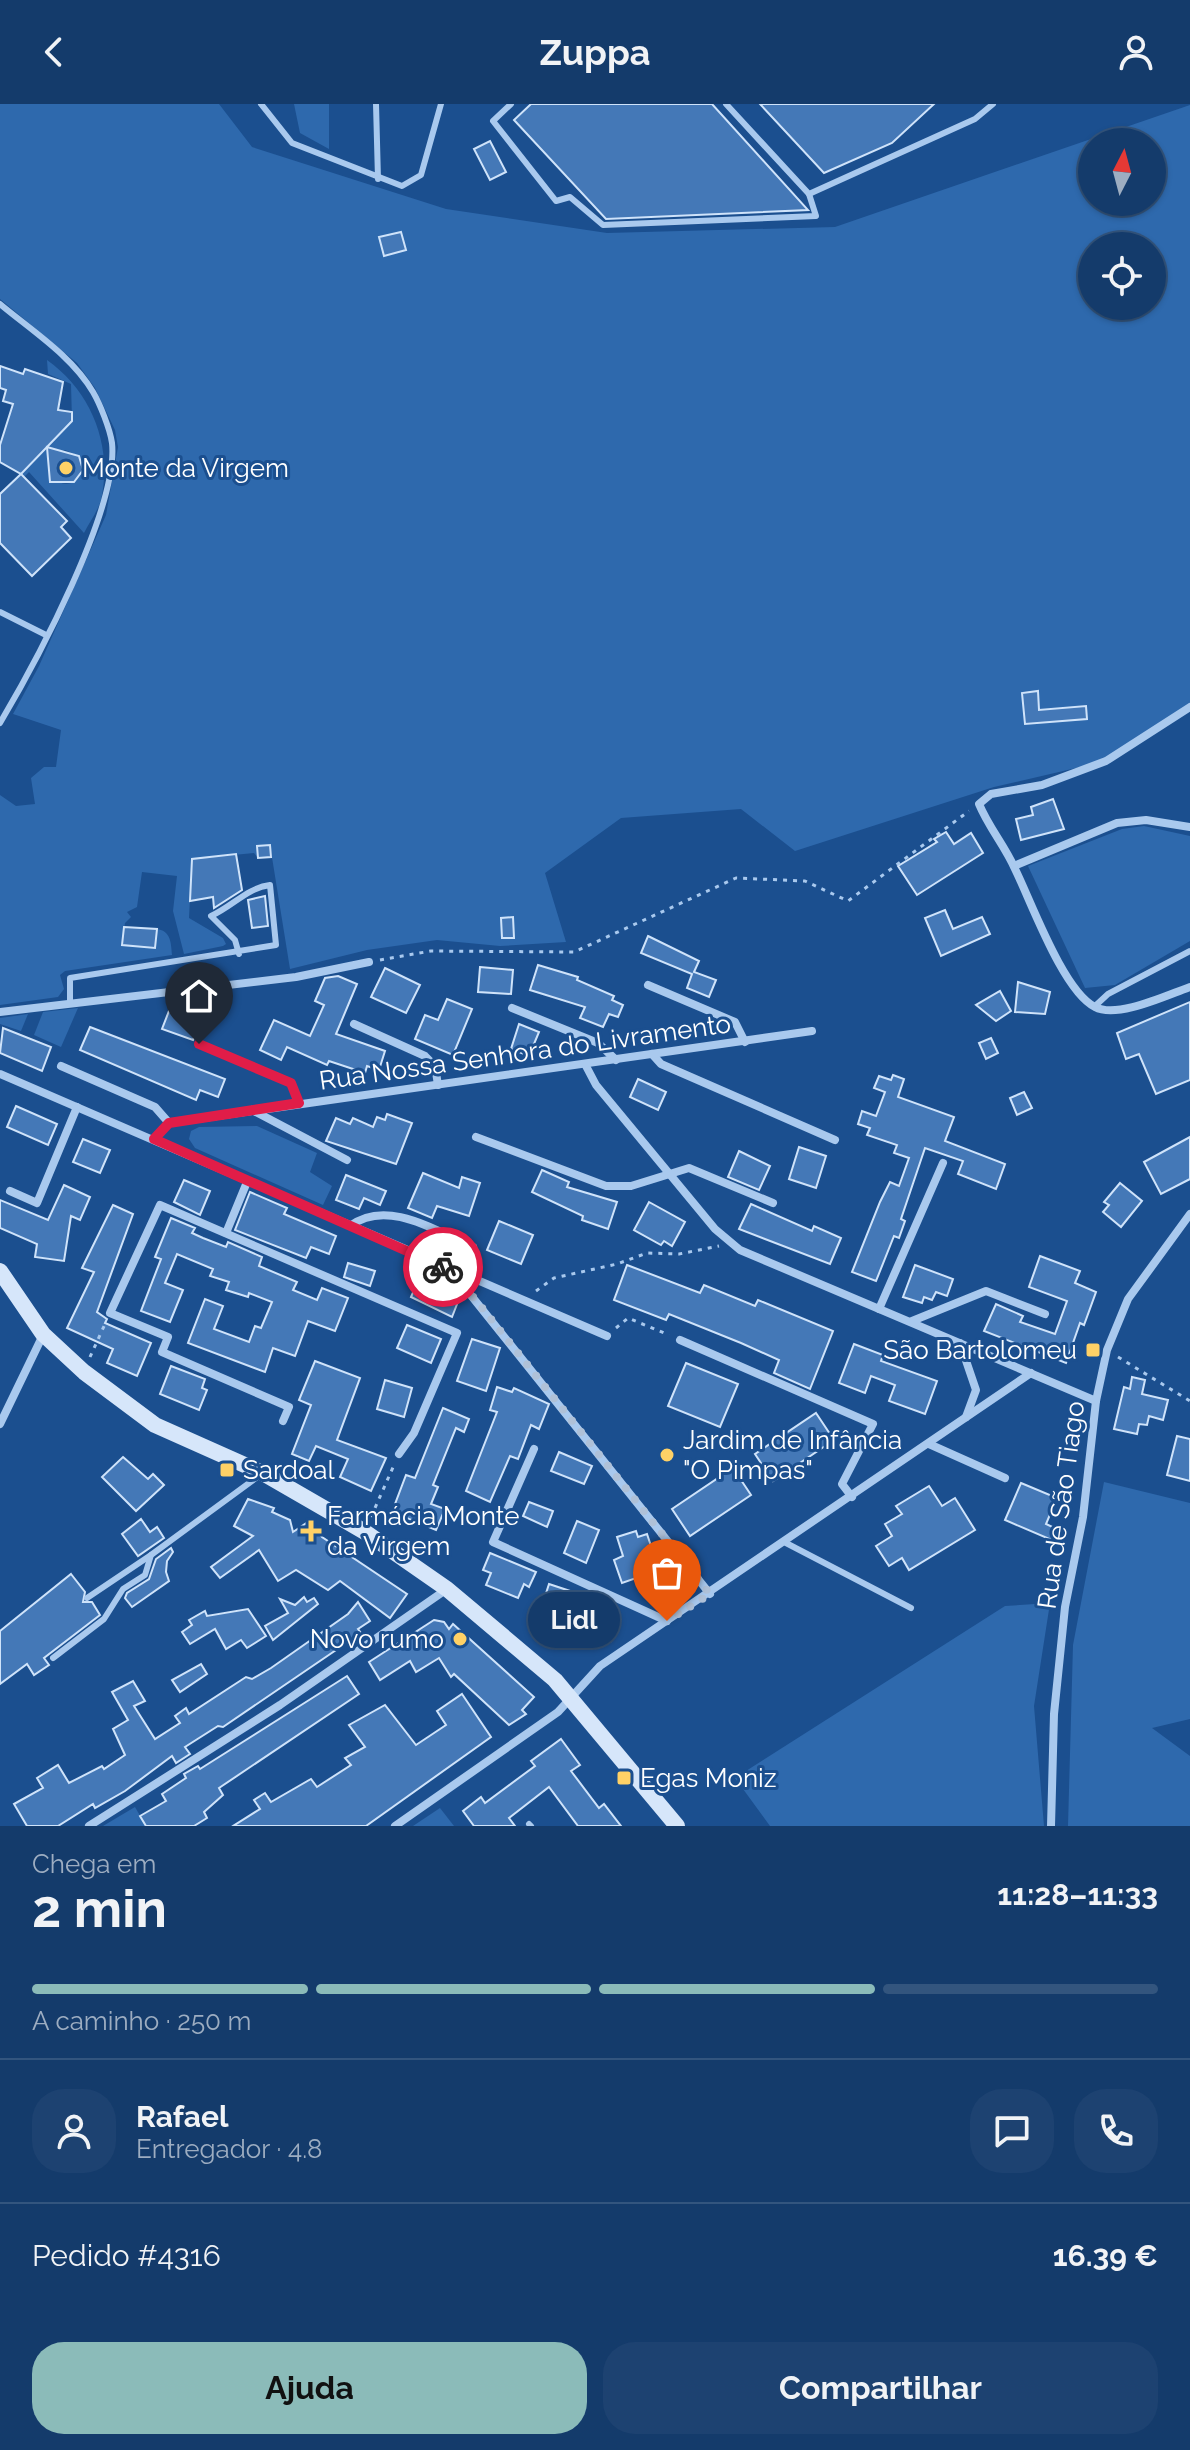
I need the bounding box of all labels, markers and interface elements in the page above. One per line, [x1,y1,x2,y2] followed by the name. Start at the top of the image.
[32,30,76,74] icon: back
[1114,30,1158,74] icon: person
[540,31,650,73] text: Zuppa
[1078,128,1166,216] north arrow
[1078,128,1166,320] map controls
[1078,232,1166,320] button: locate
[82,453,289,483] place label: Monte da Virgem
[57,459,75,477] marker: Monte da Virgem
[165,962,233,1044] pin
[177,974,221,1018] icon: home
[317,1008,733,1096] street label: Rua Nossa Senhora do Livramento
[403,1227,483,1307] courier
[421,1245,465,1289] icon: bike
[883,1335,1077,1365] place label: São Bartolomeu
[1084,1341,1102,1359] marker: São Bartolomeu
[1032,1399,1090,1611] street label: Rua de São Tiago
[683,1425,902,1485] place label: Jardim de Infância "O Pimpas"
[658,1446,676,1464] marker: Jardim de Infância "O Pimpas"
[243,1455,336,1485] place label: Sardoal
[218,1461,236,1479] marker: Sardoal
[327,1501,520,1561] place label: Farmácia Monte da Virgem
[302,1522,320,1540] marker: Farmácia Monte da Virgem
[633,1539,701,1621] pin
[645,1551,689,1595] icon: bag
[527,1593,619,1649] callout: Lidl
[551,1605,597,1635] text: Lidl
[310,1624,444,1654] place label: Novo rumo
[451,1630,469,1648] marker: Novo rumo
[640,1763,777,1793] place label: Egas Moniz
[615,1769,633,1787] marker: Egas Moniz
[32,1849,156,1879] text: Chega em
[997,1877,1158,1912] text: 11:28–11:33
[32,1878,167,1939] text: 2 min
[32,2006,252,2036] text: A caminho · 250 m
[32,2089,116,2173] button: person
[970,2089,1054,2173] button: chat
[1074,2089,1158,2173] button: phone
[136,2099,229,2134] text: Rafael
[136,2134,323,2164] text: Entregador · 4.8
[32,2238,221,2273] text: Pedido #4316
[1053,2238,1158,2273] text: 16.39 €
[32,2342,587,2434] button: Ajuda
[603,2342,1158,2434] button: Compartilhar

